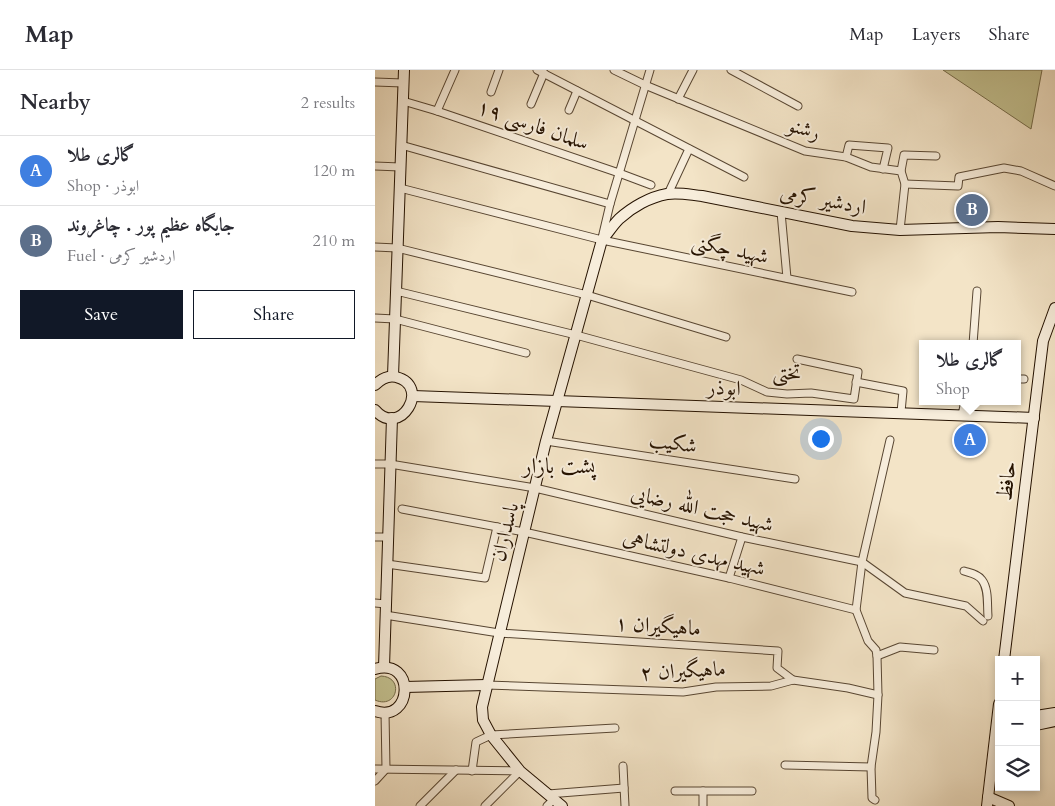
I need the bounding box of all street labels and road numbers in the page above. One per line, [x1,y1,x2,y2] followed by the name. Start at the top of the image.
[473,92,593,158] street label: سلمان فارسی ۱۹
[782,110,824,148] street label: رشنو
[777,178,869,222] street label: اردشیر کرمی
[689,227,771,271] street label: شهید چگنی
[772,358,802,388] street label: تختی
[705,373,741,403] street label: ابوذر
[647,425,699,461] street label: شکیب
[990,460,1024,502] street label: حافظ
[628,476,777,539] street label: شهید حجت الله رضایی
[484,498,527,565] street label: پاسداران
[620,523,768,583] street label: شهید مهدی دولتشاهی
[614,609,702,643] street label: ماهیگیران ۱
[639,654,727,688] street label: ماهیگیران ۲

